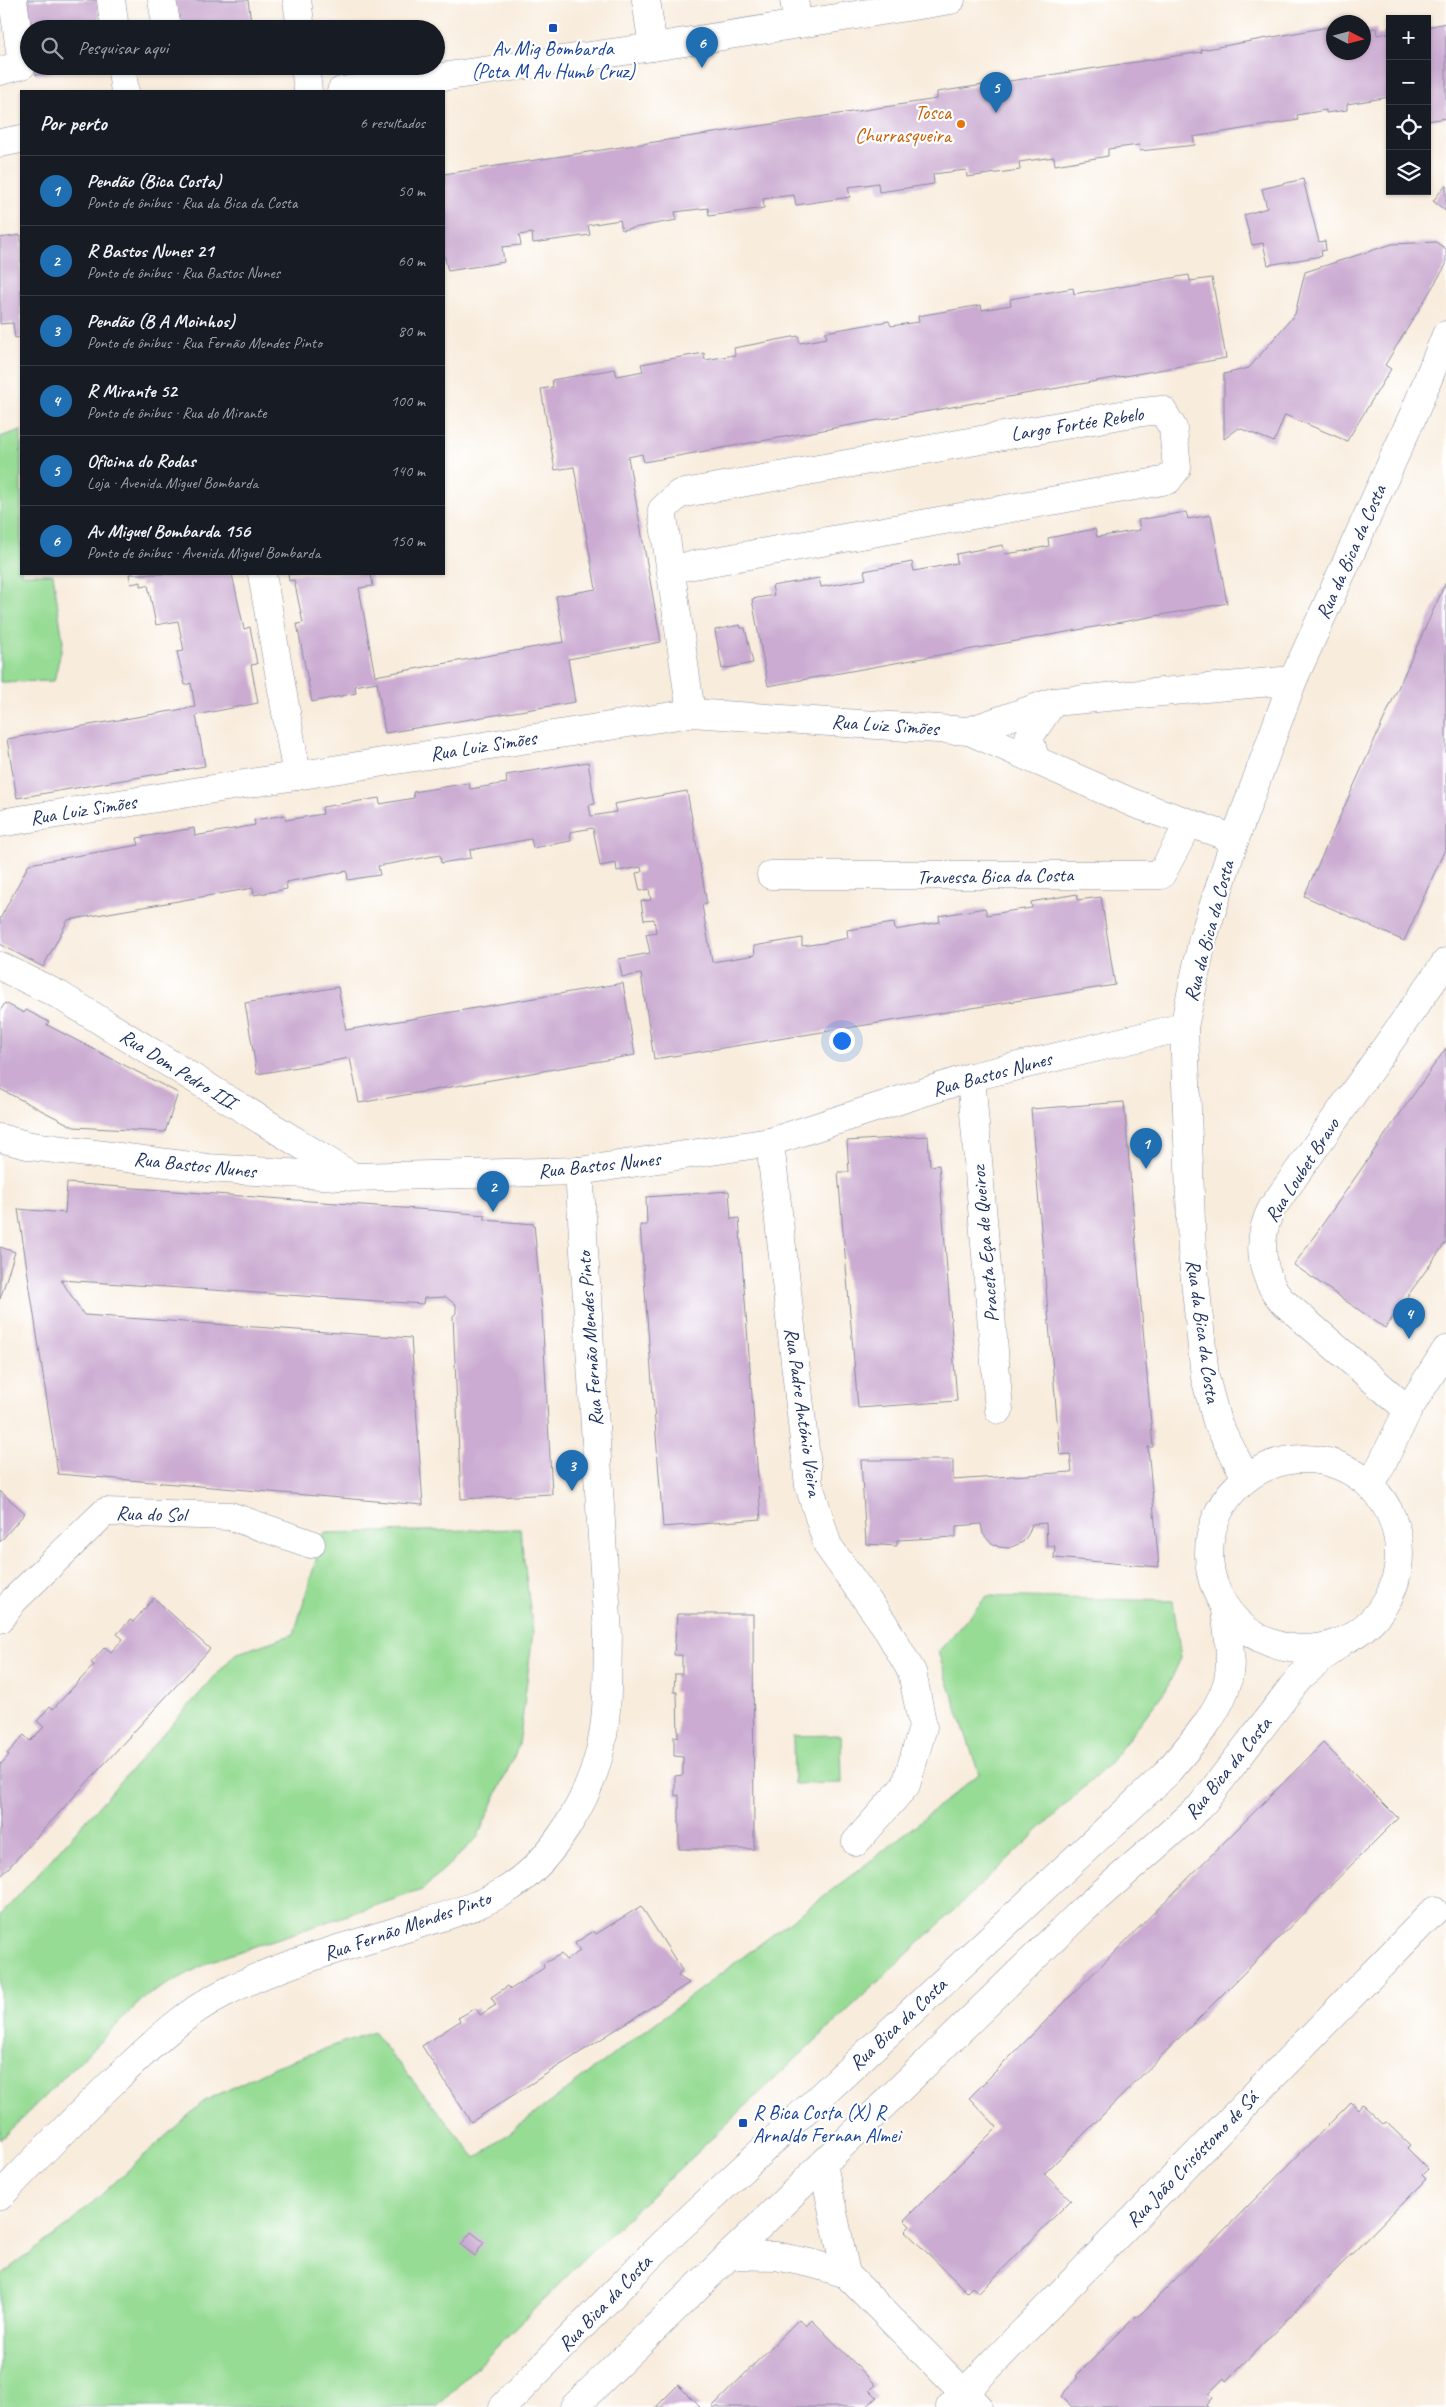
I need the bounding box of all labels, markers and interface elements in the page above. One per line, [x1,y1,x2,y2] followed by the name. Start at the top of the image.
[1326,15,1371,60] north arrow
[1386,15,1431,195] map controls
[1386,15,1431,60] button: +
[20,20,445,75] search box
[547,22,559,34] marker: Av Mig Bombarda (Pcta M Av Humb Cruz)
[686,27,718,68] pin: 6
[38,34,66,62] icon: search
[78,36,168,60] text: Pesquisar aqui
[471,36,636,84] place label: Av Mig Bombarda (Pcta M Av Humb Cruz)
[1386,60,1431,105] button: −
[980,72,1012,113] pin: 5
[855,100,953,148] place label: Tosca Churrasqueira
[1386,105,1431,150] button: locate
[40,110,107,136] text: Por perto
[360,113,425,133] text: 6 resultados
[955,118,967,130] marker: Tosca Churrasqueira
[1386,150,1431,195] button: layers
[87,169,221,193] text: Pendão (Bica Costa)
[52,181,60,201] text: 1
[398,181,425,201] text: 50 m
[87,193,297,213] text: Ponto de ônibus · Rua da Bica da Costa
[87,239,214,263] text: R Bastos Nunes 21
[52,251,60,271] text: 2
[398,251,425,271] text: 60 m
[87,263,280,283] text: Ponto de ônibus · Rua Bastos Nunes
[87,309,235,333] text: Pendão (B A Moinhos)
[52,321,60,341] text: 3
[398,321,425,341] text: 80 m
[87,333,322,353] text: Ponto de ônibus · Rua Fernão Mendes Pinto
[87,379,177,403] text: R Mirante 52
[52,391,60,411] text: 4
[391,391,425,411] text: 100 m
[1009,401,1146,447] street label: Largo Fortée Rebelo
[87,403,267,423] text: Ponto de ônibus · Rua do Mirante
[87,449,195,473] text: Oficina do Rodas
[53,461,59,481] text: 5
[391,461,425,481] text: 140 m
[87,473,258,493] text: Loja · Avenida Miguel Bombarda
[1310,479,1393,623] street label: Rua da Bica da Costa
[87,519,250,543] text: Av Miguel Bombarda 156
[52,531,60,551] text: 6
[391,531,425,551] text: 150 m
[87,543,320,563] text: Ponto de ônibus · Avenida Miguel Bombarda
[831,709,941,741] street label: Rua Luiz Simões
[428,725,540,767] street label: Rua Luiz Simões
[28,789,140,831] street label: Rua Luiz Simões
[1178,856,1240,1004] street label: Rua da Bica da Costa
[917,862,1075,890] street label: Travessa Bica da Costa
[115,1023,244,1117] street label: Rua Dom Pedro III
[829,1028,855,1054] your location
[930,1045,1057,1102] street label: Rua Bastos Nunes
[1259,1112,1345,1227] street label: Rua Loubet Bravo
[1130,1128,1162,1169] pin: 1
[133,1146,259,1184] street label: Rua Bastos Nunes
[537,1146,663,1184] street label: Rua Bastos Nunes
[966,1163,1004,1323] street label: Praceta Eça de Queiroz
[477,1171,509,1212] pin: 2
[571,1249,609,1427] street label: Rua Fernão Mendes Pinto
[1181,1258,1226,1406] street label: Rua da Bica da Costa
[1393,1298,1425,1339] pin: 4
[779,1326,827,1500] street label: Rua Padre António Vieira
[556,1450,588,1491] pin: 3
[116,1500,190,1528] street label: Rua do Sol
[1179,1711,1278,1824] street label: Rua Bica da Costa
[320,1885,496,1966] street label: Rua Fernão Mendes Pinto
[844,1972,953,2076] street label: Rua Bica da Costa
[1121,2084,1265,2232] street label: Rua João Crisóstomo de Sá
[753,2100,902,2148] place label: R Bica Costa (X) R Arnaldo Fernan Almei
[737,2117,749,2129] marker: R Bica Costa (X) R Arnaldo Fernan Almei
[553,2249,658,2356] street label: Rua Bica da Costa

